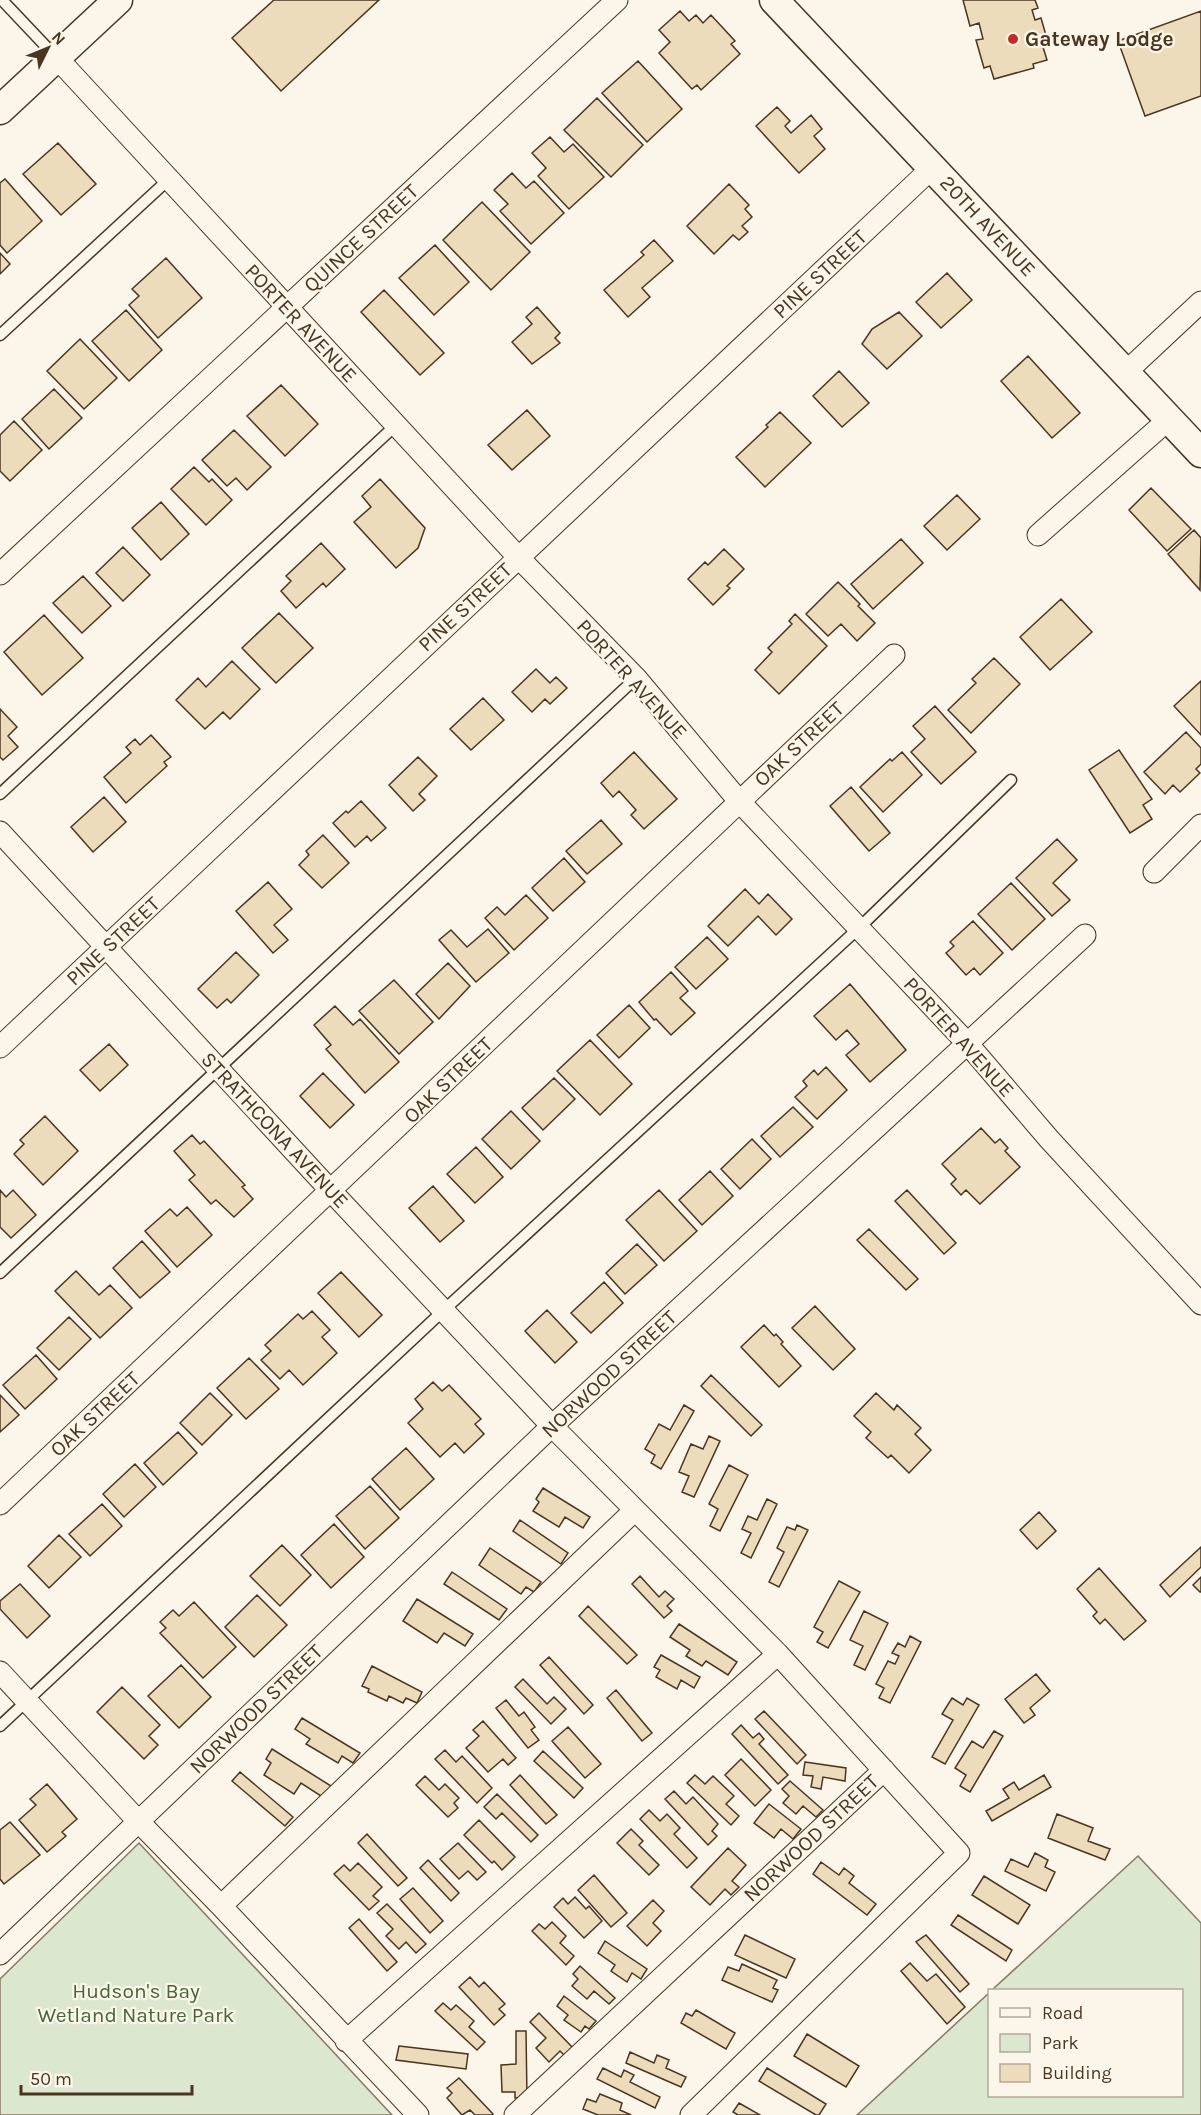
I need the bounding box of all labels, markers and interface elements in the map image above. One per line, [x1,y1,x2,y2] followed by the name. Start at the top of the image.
[18,18,78,78] north arrow
[48,27,69,49] text: N
[1025,27,1174,51] place label: Gateway Lodge
[1006,32,1020,46] marker: Gateway Lodge
[935,171,1041,281] street label: 20TH AVENUE
[299,179,423,297] street label: QUINCE STREET
[768,224,872,323] street label: PINE STREET
[240,259,362,387] street label: PORTER AVENUE
[413,557,517,656] street label: PINE STREET
[572,614,692,744] street label: PORTER AVENUE
[749,696,849,791] street label: OAK STREET
[61,891,165,990] street label: PINE STREET
[899,972,1019,1102] street label: PORTER AVENUE
[399,1032,498,1128] street label: OAK STREET
[196,1047,354,1213] street label: STRATHCONA AVENUE
[537,1305,682,1443] street label: NORWOOD STREET
[45,1366,145,1461] street label: OAK STREET
[184,1639,328,1779] street label: NORWOOD STREET
[739,1769,884,1907] street label: NORWOOD STREET
[38,1979,235,2027] park label: Hudson's Bay Wetland Nature Park
[988,1989,1183,2097] legend
[1042,2002,1083,2024] text: Road
[1042,2032,1079,2054] text: Park
[21,2058,192,2096] scale bar
[1042,2062,1112,2084] text: Building
[30,2068,72,2090] text: 50 m

